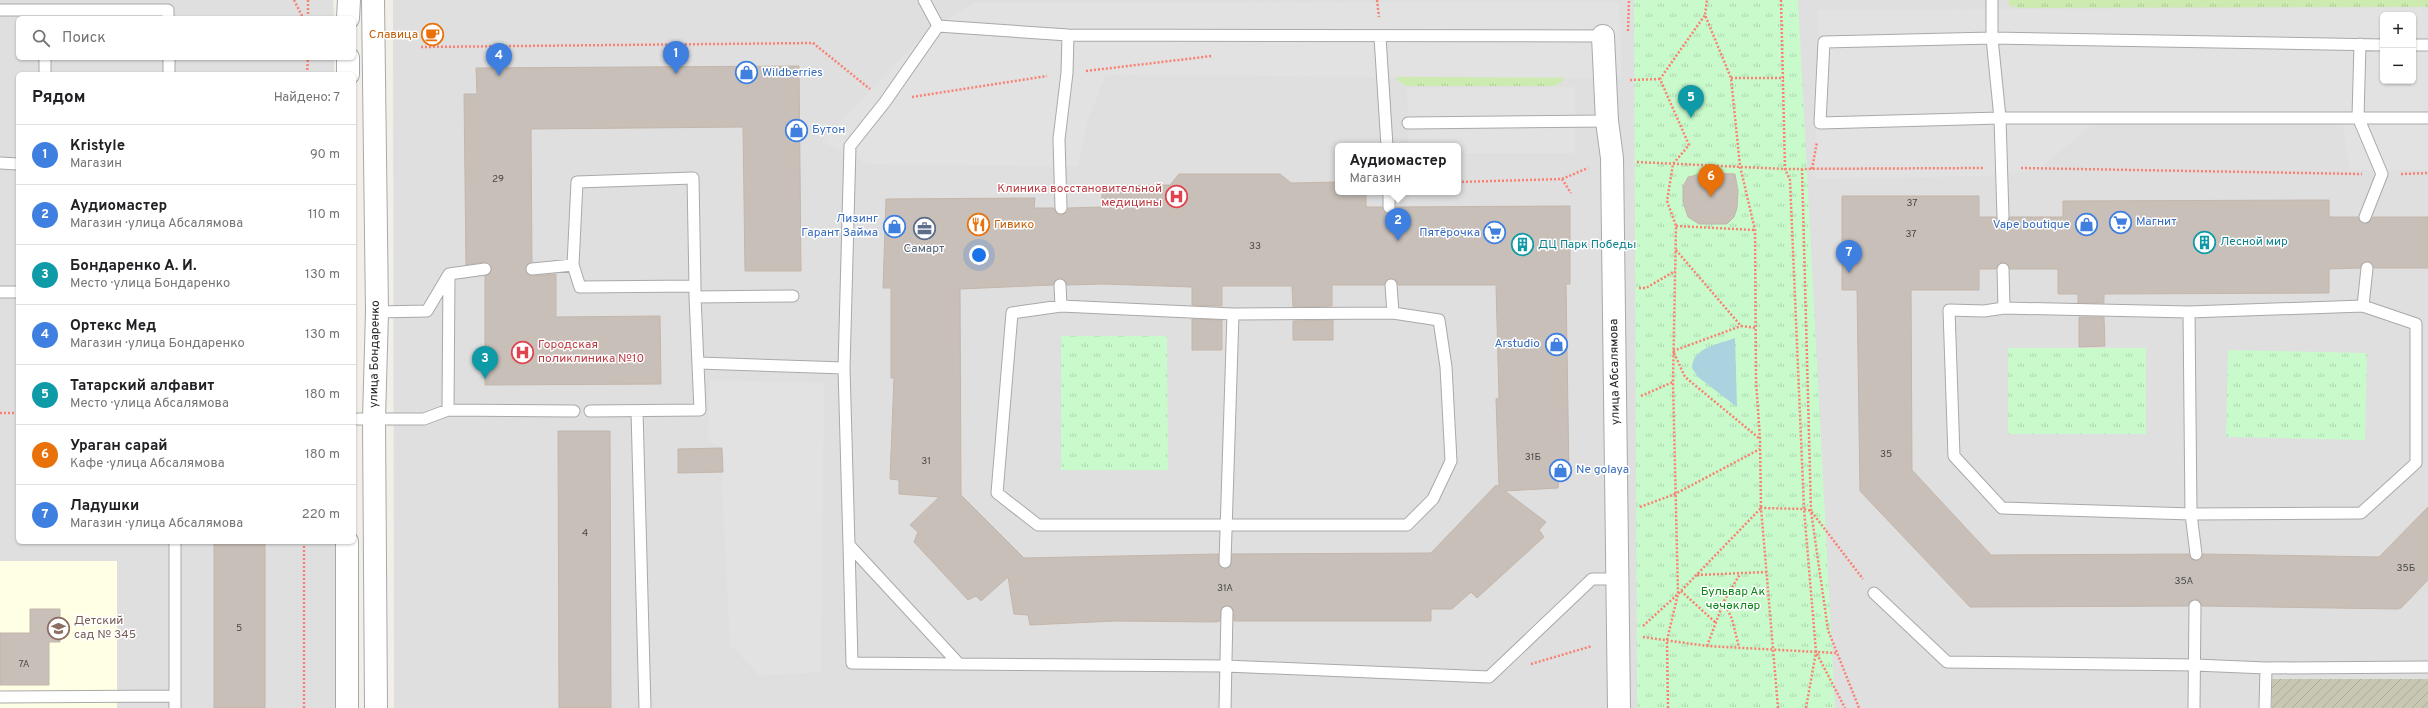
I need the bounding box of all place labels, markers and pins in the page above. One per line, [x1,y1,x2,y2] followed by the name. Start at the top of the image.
[420,22,446,48] cafe icon: Славица
[369,27,418,43] place label: Славица
[663,41,689,74] pin: 1
[486,43,512,76] pin: 4
[733,60,759,86] shop icon: Wildberries
[762,65,823,81] place label: Wildberries
[1678,85,1704,118] pin: 5
[783,117,809,143] shop icon: Бутон
[812,122,845,138] place label: Бутон
[1698,164,1724,197] pin: 6
[997,181,1162,211] place label: Клиника восстановительной медицины
[1164,183,1190,209] hospital icon: Клиника восстановительной медицины
[1385,208,1411,241] pin: 2
[2107,209,2133,235] supermarket icon: Магнит
[801,211,878,241] place label: Лизинг Гарант Займа
[966,212,992,238] restaurant icon: Гивико
[2073,212,2099,238] shop icon: Vape boutique
[881,213,907,239] shop icon: Лизинг Гарант Займа
[2136,214,2177,230] place label: Магнит
[911,215,937,241] office icon: Самарт
[994,217,1034,233] place label: Гивико
[1993,217,2070,233] place label: Vape boutique
[1482,220,1508,246] supermarket icon: Пятёрочка
[1419,225,1480,241] place label: Пятёрочка
[2191,229,2217,255] building icon: Лесной мир
[1510,232,1536,258] building icon: ДЦ Парк Победы
[2220,234,2288,250] place label: Лесной мир
[1538,237,1636,253] place label: ДЦ Парк Победы
[1836,240,1862,273] pin: 7
[904,241,945,257] place label: Самарт
[1543,331,1569,357] shop icon: Arstudio
[1494,336,1540,352] place label: Arstudio
[538,337,644,367] place label: Городская поликлиника №10
[509,339,535,365] hospital icon: Городская поликлиника №10
[472,346,498,379] pin: 3
[1547,457,1573,483] shop icon: Ne golaya
[1576,462,1629,478] place label: Ne golaya
[74,613,136,643] place label: Детский сад № 345
[45,615,71,641] school or university icon: Детский сад № 345

